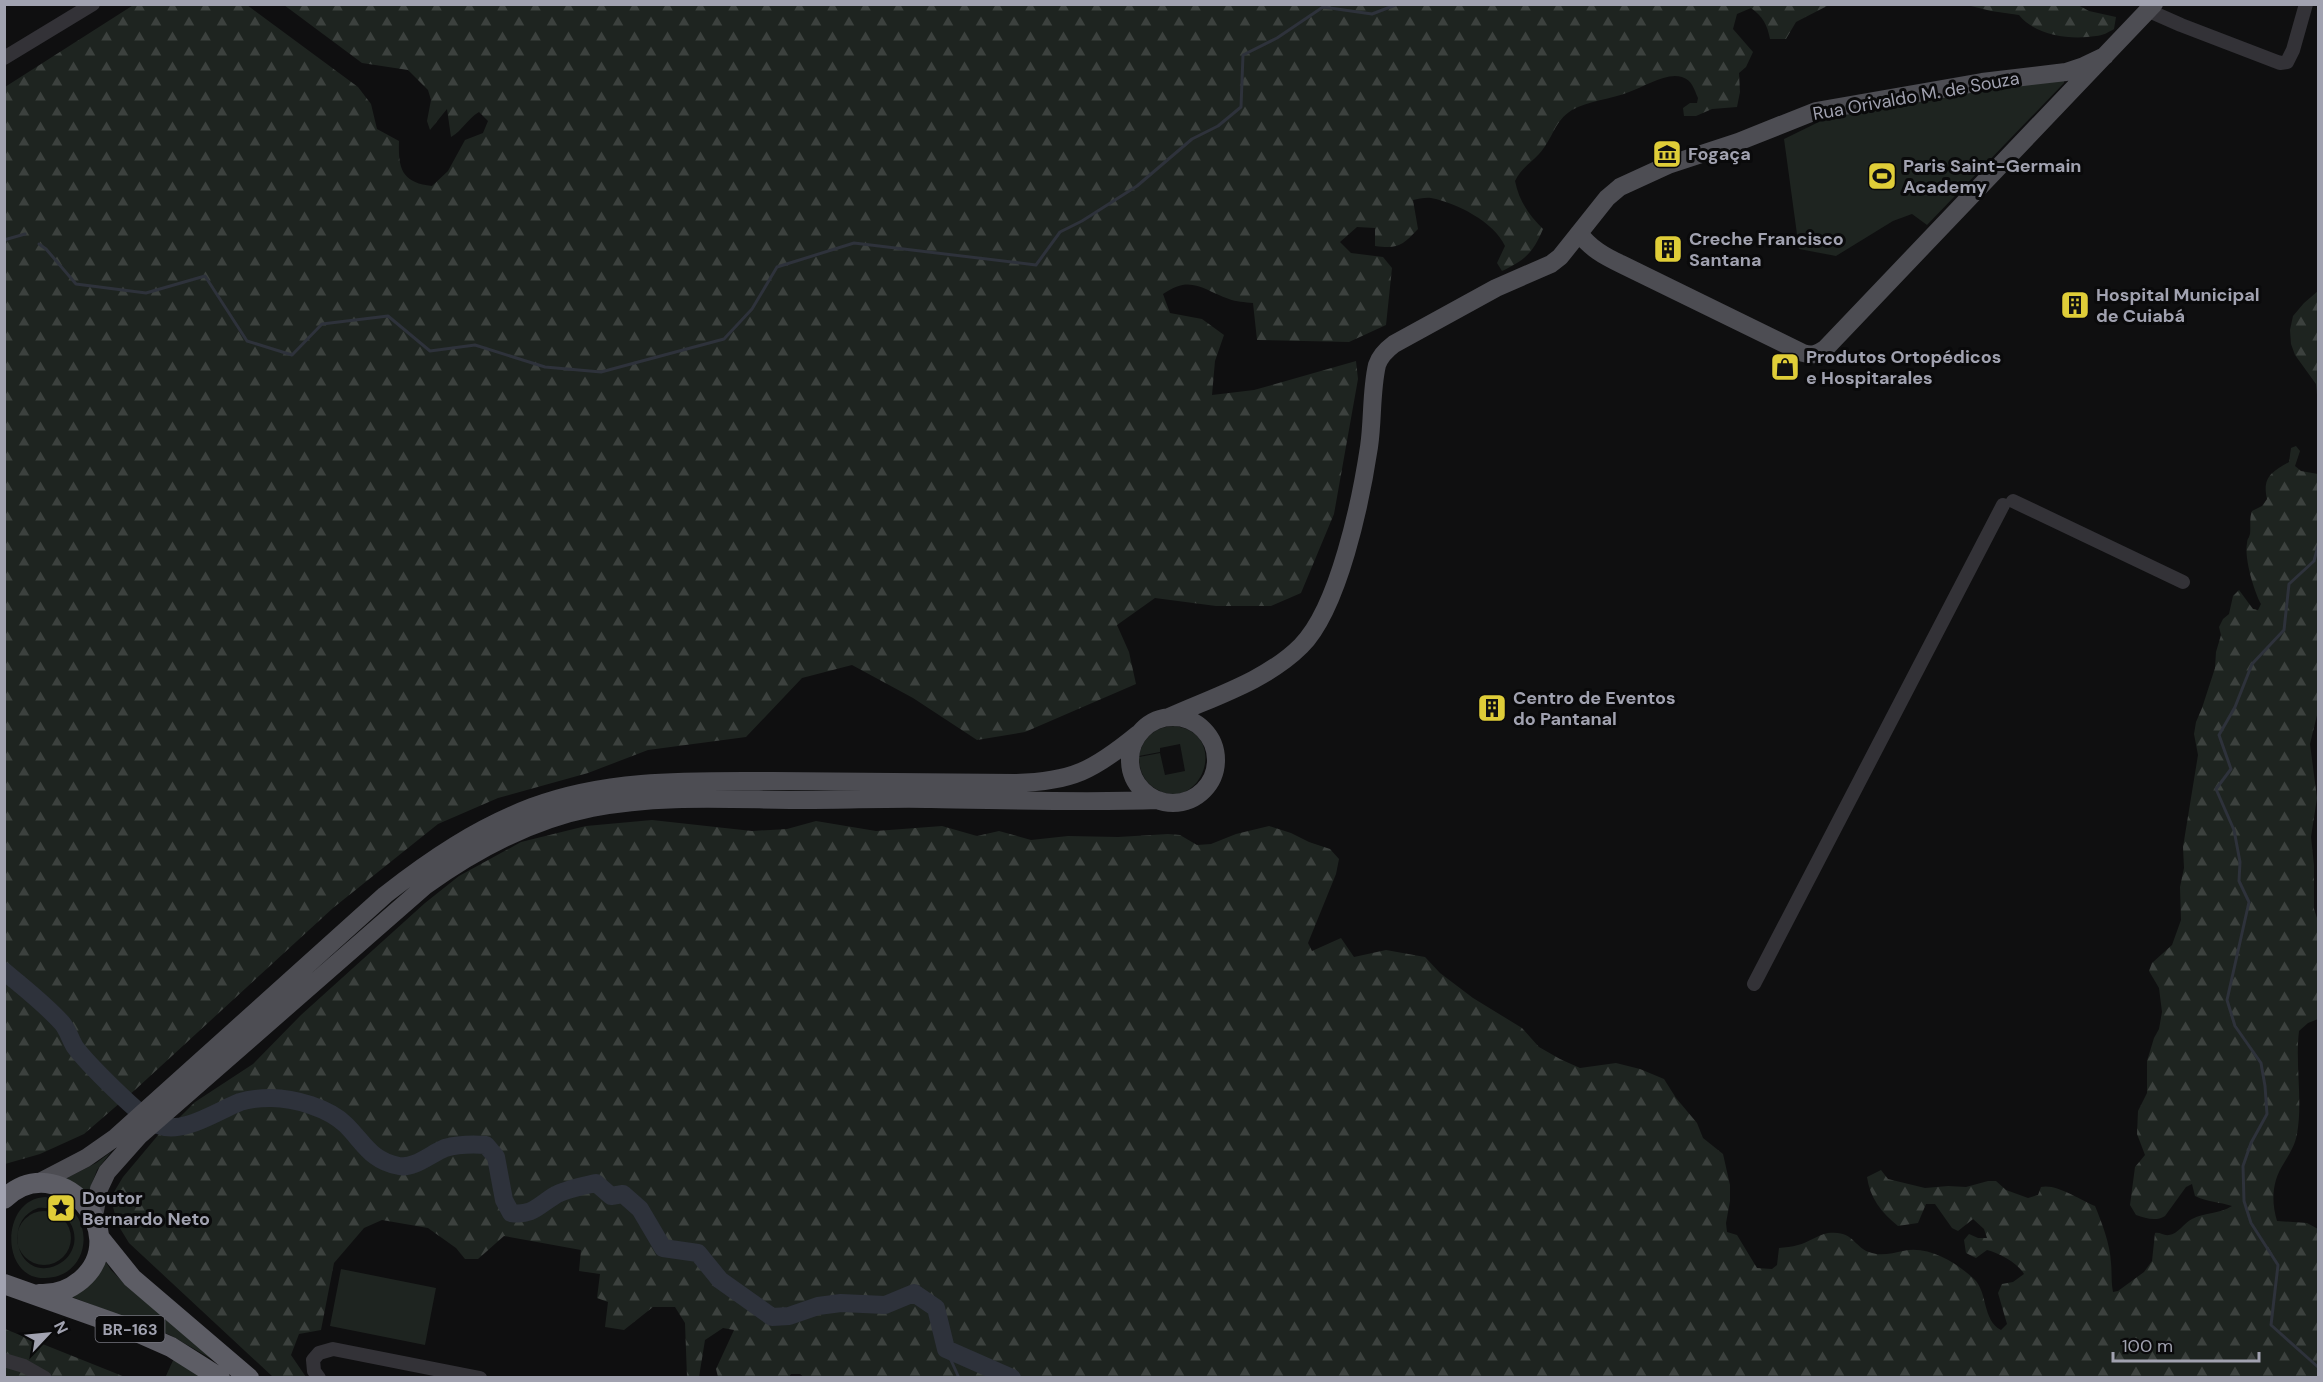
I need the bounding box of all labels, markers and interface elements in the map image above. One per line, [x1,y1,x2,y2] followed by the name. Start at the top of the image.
[1811,66,2021,126] street label: Rua Orivaldo M. de Souza
[1651,138,1683,170] museum icon: Fogaça
[1688,142,1751,166] place label: Fogaça
[1903,154,2081,199] place label: Paris Saint-Germain Academy
[1866,160,1898,192] sports icon: Paris Saint-Germain Academy
[1689,227,1844,272] place label: Creche Francisco Santana
[1652,233,1684,265] building icon: Creche Francisco Santana
[2096,283,2260,328] place label: Hospital Municipal de Cuiabá
[2059,289,2091,321] building icon: Hospital Municipal de Cuiabá
[1806,345,2001,390] place label: Produtos Ortopédicos e Hospitarales
[1769,351,1801,383] shop icon: Produtos Ortopédicos e Hospitarales
[1513,686,1676,731] place label: Centro de Eventos do Pantanal
[1476,692,1508,724] building icon: Centro de Eventos do Pantanal
[82,1186,210,1231] place label: Doutor Bernardo Neto
[45,1192,77,1224] place icon: Doutor Bernardo Neto
[18,1304,78,1364] north arrow
[96,1316,164,1342] road number: BR-163
[49,1318,73,1337] text: N
[2113,1325,2258,1363] scale bar
[2122,1334,2173,1358] text: 100 m

